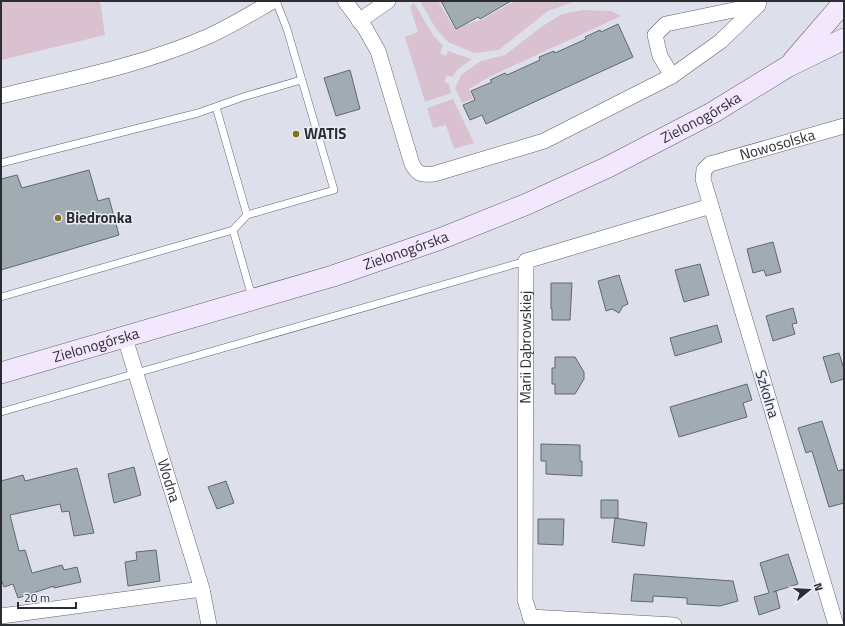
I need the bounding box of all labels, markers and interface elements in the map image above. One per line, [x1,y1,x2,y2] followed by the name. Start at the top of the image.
[656,86,746,149] street label: Zielonogórska
[304,122,346,145] place label: WATIS
[737,123,818,166] street label: Nowosolska
[291,129,301,139] marker: WATIS
[66,206,132,229] place label: Biedronka
[53,213,63,223] marker: Biedronka
[360,225,452,276] street label: Zielonogórska
[514,291,537,404] street label: Marii Dąbrowskiej
[50,321,142,368] street label: Zielonogórska
[749,367,786,421] street label: Szkolna
[152,456,187,505] street label: Wodna
[789,570,829,610] north arrow
[810,581,827,593] text: N
[18,584,76,610] scale bar
[24,588,50,607] text: 20 m

